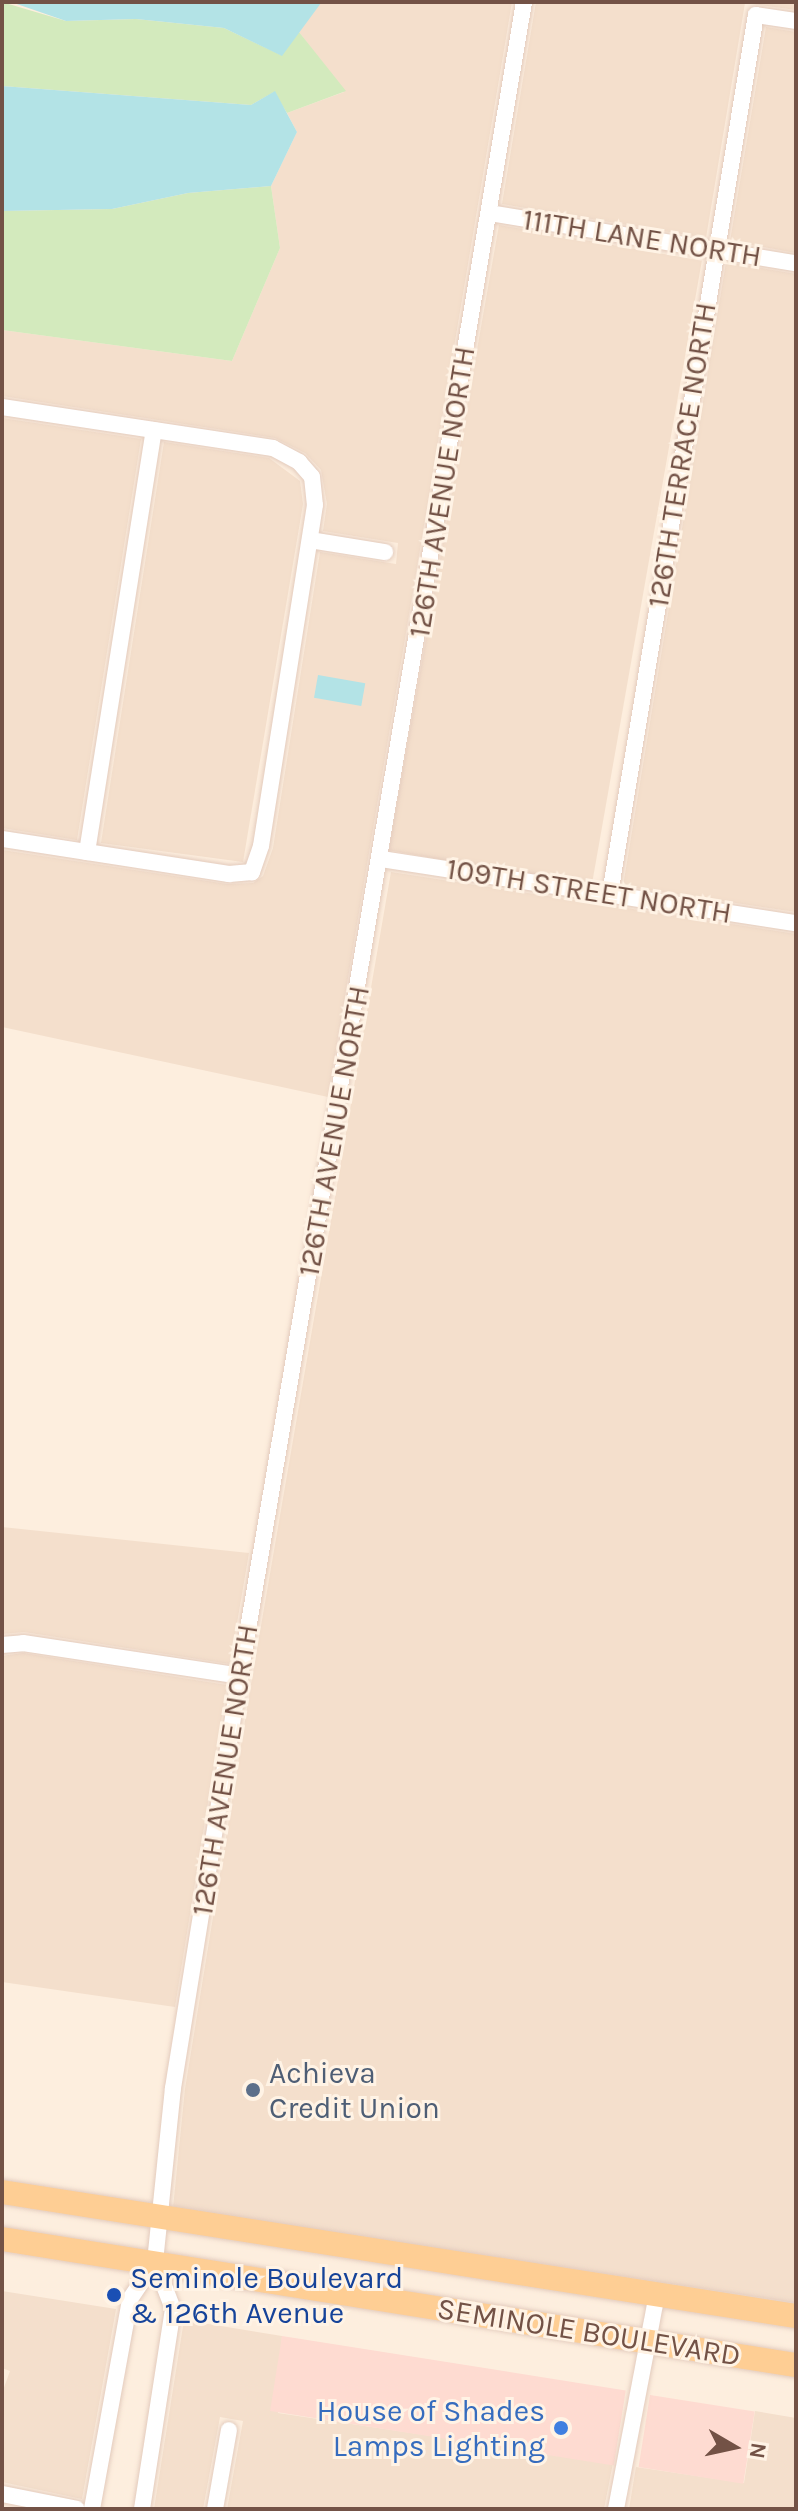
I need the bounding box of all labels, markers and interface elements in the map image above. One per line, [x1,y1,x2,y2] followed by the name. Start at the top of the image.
[520,201,764,275] street label: 111TH LANE NORTH
[640,300,724,610] street label: 126TH TERRACE NORTH
[401,344,483,640] street label: 126TH AVENUE NORTH
[444,851,734,931] street label: 109TH STREET NORTH
[291,983,377,1279] street label: 126TH AVENUE NORTH
[184,1622,266,1918] street label: 126TH AVENUE NORTH
[269,2055,440,2126] place label: Achieva Credit Union
[244,2081,262,2099] marker: Achieva Credit Union
[130,2260,403,2330] place label: Seminole Boulevard & 126th Avenue
[105,2286,123,2304] marker: Seminole Boulevard & 126th Avenue
[435,2290,743,2374] street label: SEMINOLE BOULEVARD
[317,2393,545,2464] place label: House of Shades Lamps Lighting
[694,2407,774,2487] north arrow
[552,2419,570,2437] marker: House of Shades Lamps Lighting
[744,2441,772,2461] text: N

